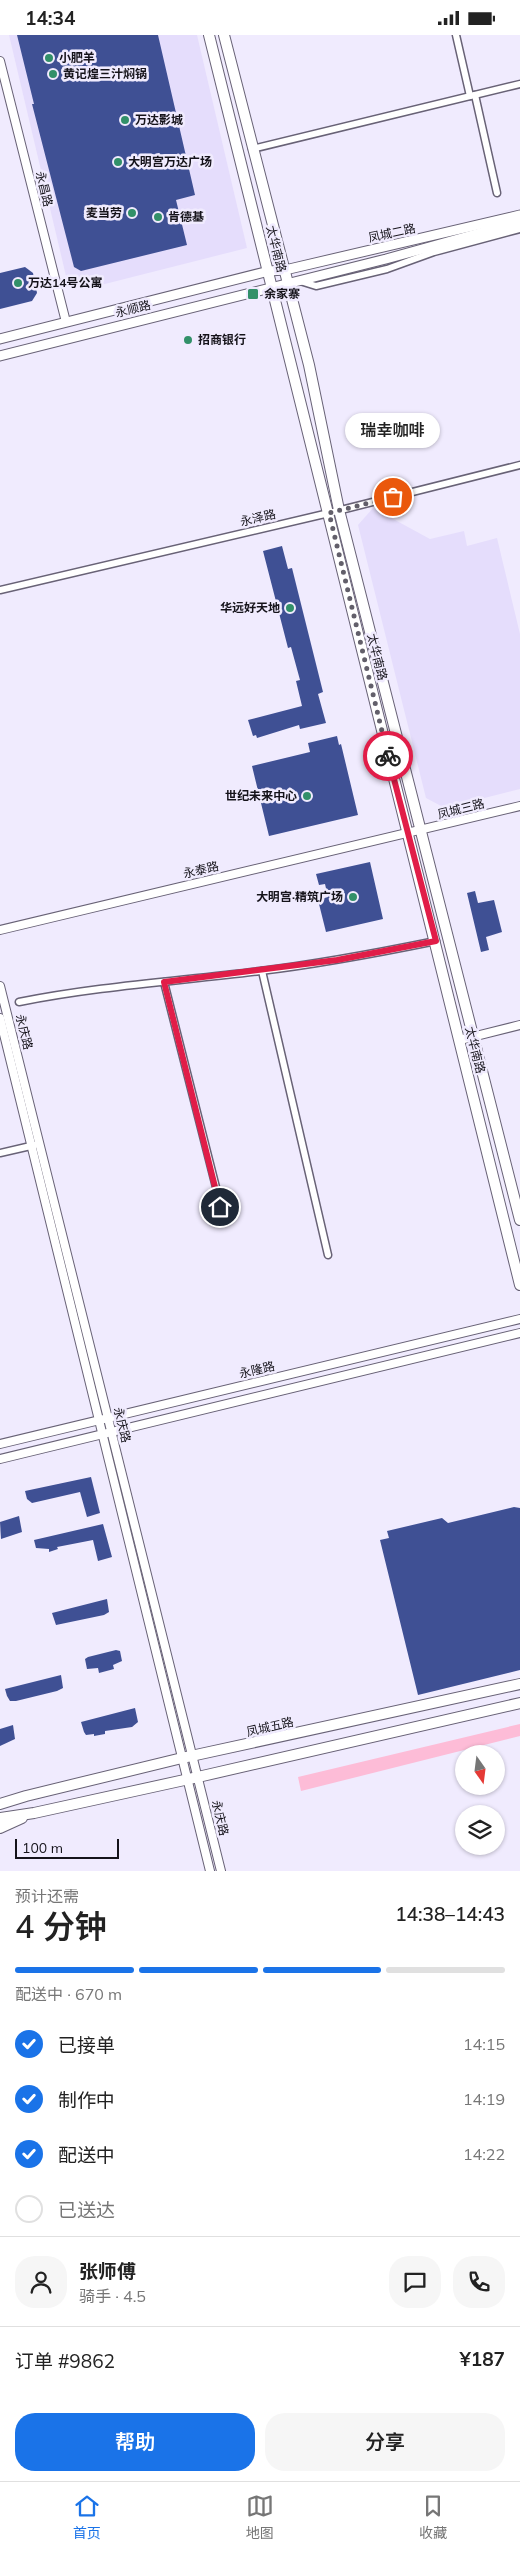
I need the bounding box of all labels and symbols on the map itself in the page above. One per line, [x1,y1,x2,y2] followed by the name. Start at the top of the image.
[59,50,95,65] place label: 小肥羊
[43,52,55,64] marker: 小肥羊
[63,66,147,81] place label: 黄记煌三汁焖锅
[47,68,59,80] marker: 黄记煌三汁焖锅
[135,112,183,127] place label: 万达影城
[119,114,131,126] marker: 万达影城
[128,154,212,169] place label: 大明宫万达广场
[112,156,124,168] marker: 大明宫万达广场
[33,170,56,208] street label: 永昌路
[86,205,122,220] place label: 麦当劳
[126,207,138,219] marker: 麦当劳
[168,209,204,224] place label: 肯德基
[152,211,164,223] marker: 肯德基
[367,220,417,245] street label: 凤城二路
[263,224,290,274] street label: 太华南路
[28,275,102,290] place label: 万达14号公寓
[12,277,24,289] marker: 万达14号公寓
[264,286,300,301] place label: 余家寨
[246,287,260,301] marker: 余家寨
[114,297,152,320] street label: 永顺路
[198,332,246,347] place label: 招商银行
[182,334,194,346] marker: 招商银行
[346,412,440,447] callout: 瑞幸咖啡
[372,476,414,518] pin
[239,506,277,529] street label: 永泽路
[220,600,280,615] place label: 华远好天地
[284,602,296,614] marker: 华远好天地
[364,632,391,682] street label: 太华南路
[363,731,413,781] courier
[225,788,297,803] place label: 世纪未来中心
[301,790,313,802] marker: 世纪未来中心
[436,795,486,822] street label: 凤城三路
[182,858,220,881] street label: 永泰路
[256,889,343,904] place label: 大明宫·精筑广场
[347,891,359,903] marker: 大明宫·精筑广场
[13,1013,36,1051] street label: 永庆路
[462,1025,489,1075] street label: 太华南路
[199,1186,241,1228] pin
[238,1358,276,1381] street label: 永隆路
[111,1406,134,1444] street label: 永庆路
[245,1714,295,1739] street label: 凤城五路
[455,1745,505,1795] north arrow
[209,1799,232,1837] street label: 永庆路
[15,1836,119,1859] scale bar

